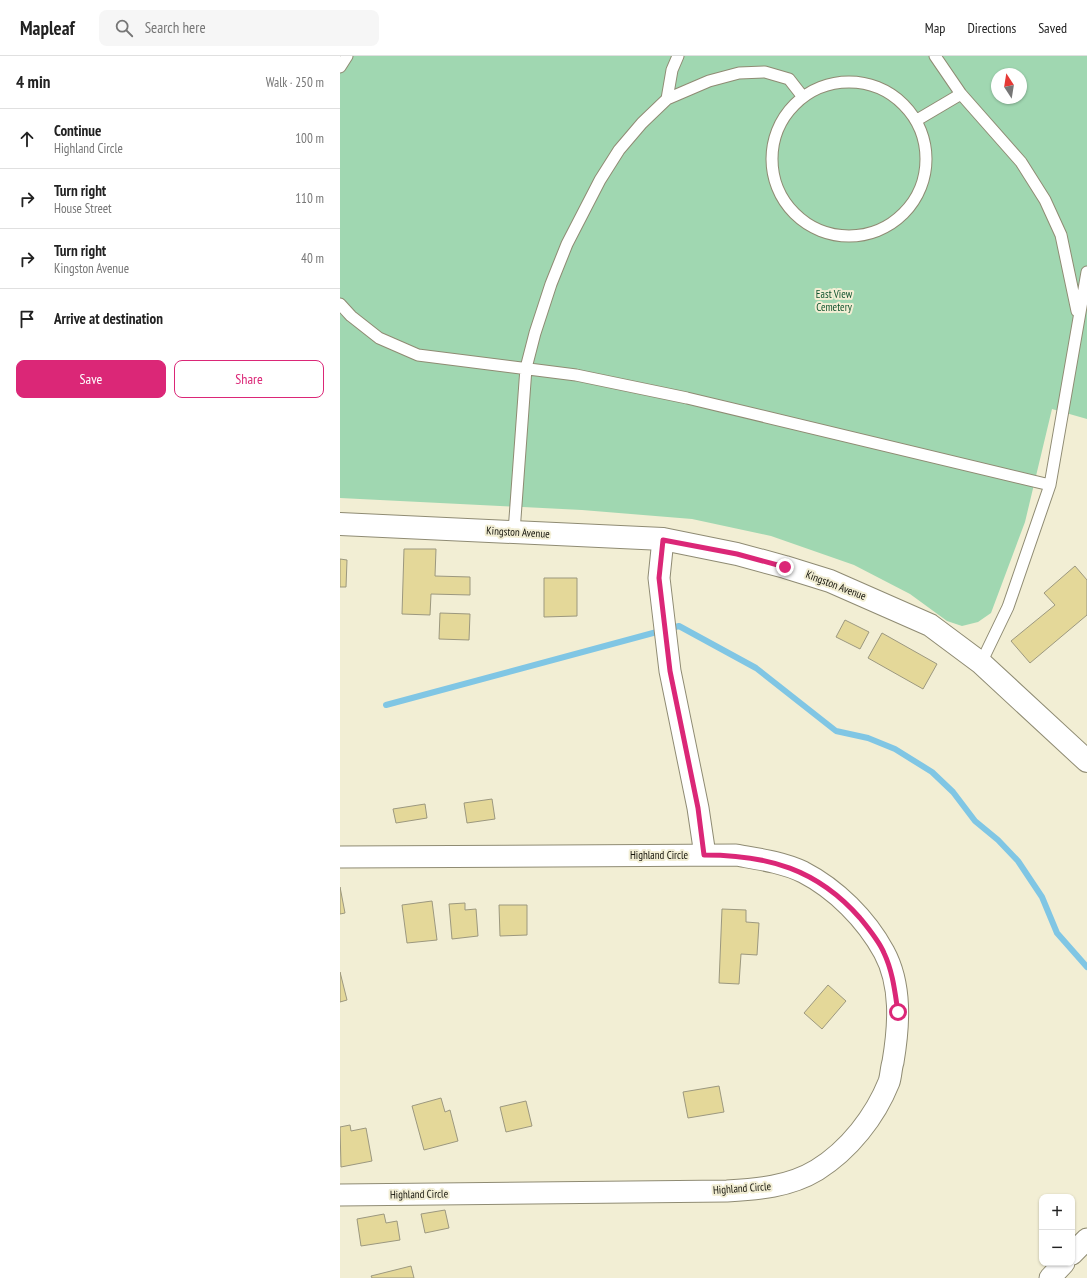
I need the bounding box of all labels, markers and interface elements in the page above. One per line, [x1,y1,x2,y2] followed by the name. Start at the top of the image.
[99,10,379,46] search box
[20,16,75,40] text: Mapleaf
[113,17,135,39] icon: search
[145,18,206,37] text: Search here
[925,19,945,37] text: Map
[967,19,1016,37] text: Directions
[1038,19,1067,37] text: Saved
[991,68,1027,104] north arrow
[16,71,50,93] text: 4 min
[266,74,324,91] text: Walk · 250 m
[54,121,101,140] text: Continue
[16,128,38,150] icon: ahead
[295,130,324,147] text: 100 m
[54,140,123,157] text: Highland Circle
[54,181,106,200] text: Turn right
[16,188,38,210] icon: right
[295,190,324,207] text: 110 m
[54,200,112,217] text: House Street
[54,241,106,260] text: Turn right
[16,248,38,270] icon: right
[301,250,324,267] text: 40 m
[54,260,129,277] text: Kingston Avenue
[816,287,853,314] park label: East View Cemetery
[16,308,38,330] icon: arrive
[54,309,163,328] text: Arrive at destination
[16,360,166,398] button: Save
[174,360,324,398] button: Share
[486,523,551,541] street label: Kingston Avenue
[776,558,794,576] route end
[804,567,869,603] street label: Kingston Avenue
[630,848,689,862] street label: Highland Circle
[889,1003,907,1021] route start
[712,1179,772,1197] street label: Highland Circle
[390,1186,449,1202] street label: Highland Circle
[1039,1194,1075,1266] map controls
[1039,1194,1075,1230] button: +
[1039,1230,1075,1266] button: −

